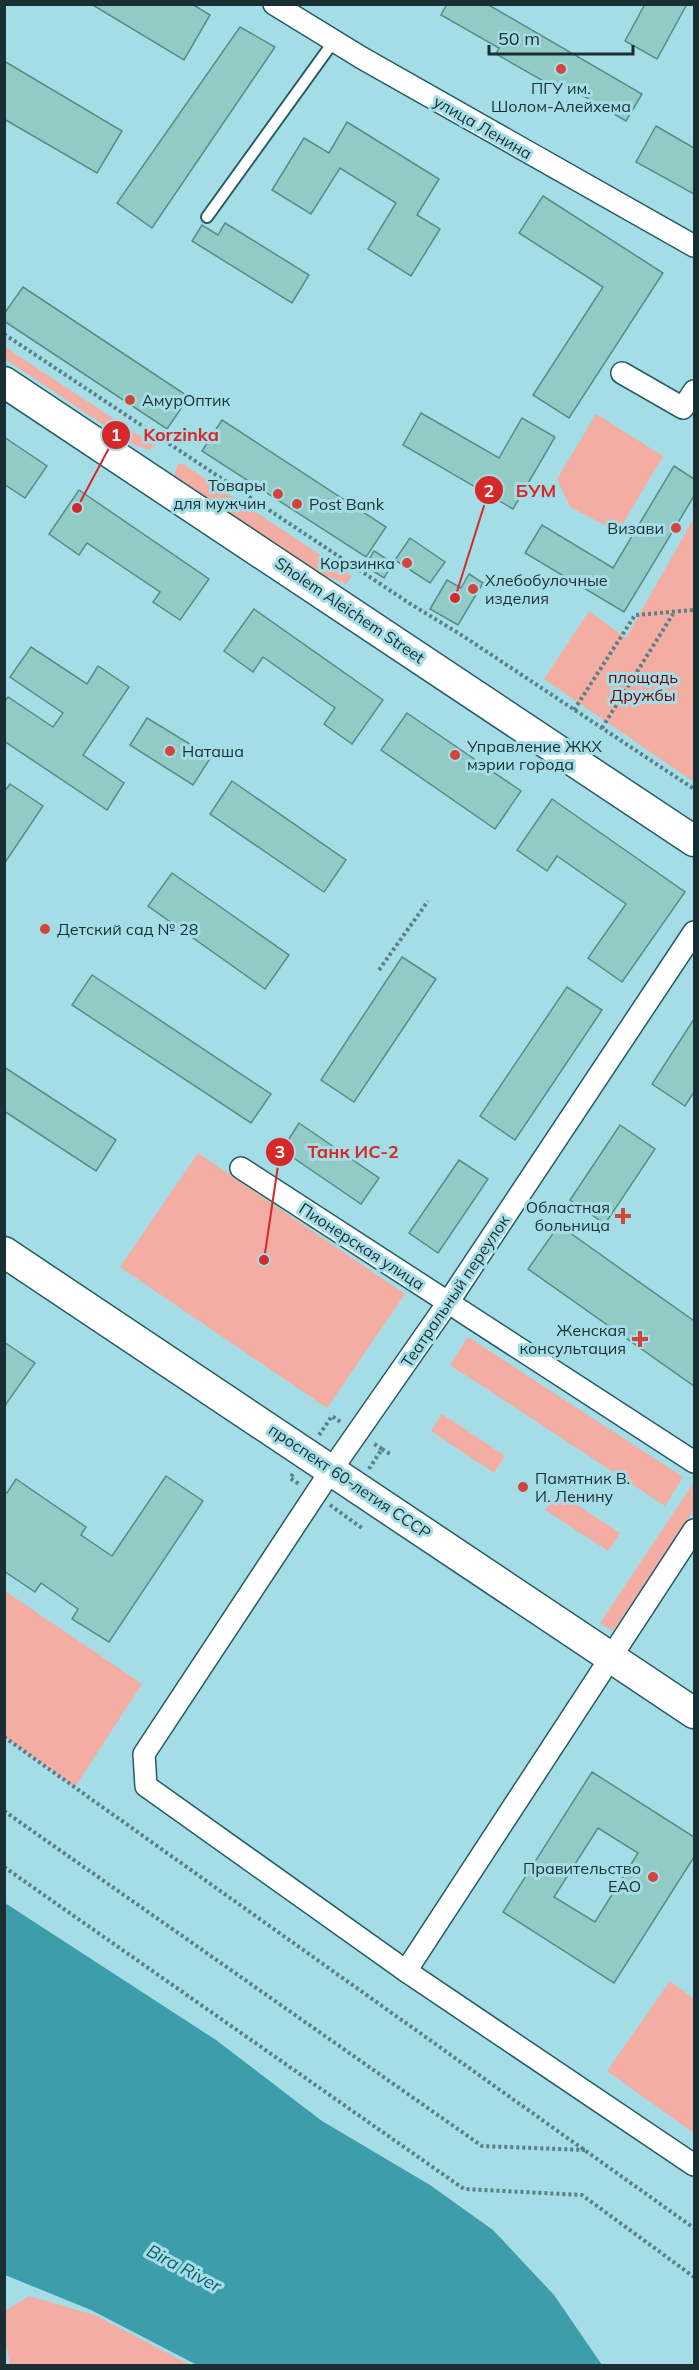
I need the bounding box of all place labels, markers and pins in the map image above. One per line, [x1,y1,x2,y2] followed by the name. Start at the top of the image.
[554,62,568,76] marker: ПГУ им. Шолом-Алейхема
[491,78,631,116] place label: ПГУ им. Шолом-Алейхема
[142,390,231,410] place label: АмурОптик
[123,393,137,407] marker: АмурОптик
[101,417,231,453] callout: Korzinka
[474,472,569,508] callout: БУМ
[173,475,266,513] place label: Товары для мужчин
[271,487,285,501] marker: Товары для мужчин
[309,494,385,514] place label: Post Bank
[290,497,304,511] marker: Post Bank
[607,518,664,538] place label: Визави
[669,521,683,535] marker: Визави
[320,553,395,573] place label: Корзинка
[400,556,414,570] marker: Корзинка
[485,570,608,608] place label: Хлебобулочные изделия
[466,582,480,596] marker: Хлебобулочные изделия
[466,736,602,774] place label: Управление ЖКХ мэрии города
[182,741,244,761] place label: Наташа
[163,744,177,758] marker: Наташа
[448,748,462,762] marker: Управление ЖКХ мэрии города
[57,919,198,939] place label: Детский сад № 28
[38,922,52,936] marker: Детский сад № 28
[265,1134,411,1170] callout: Танк ИС-2
[526,1197,610,1235] place label: Областная больница
[614,1207,632,1225] marker: Областная больница
[519,1320,626,1358] place label: Женская консультация
[631,1330,649,1348] marker: Женская консультация
[535,1468,630,1506] place label: Памятник В. И. Ленину
[516,1480,530,1494] marker: Памятник В. И. Ленину
[523,1858,641,1896] place label: Правительство ЕАО
[646,1870,660,1884] marker: Правительство ЕАО

